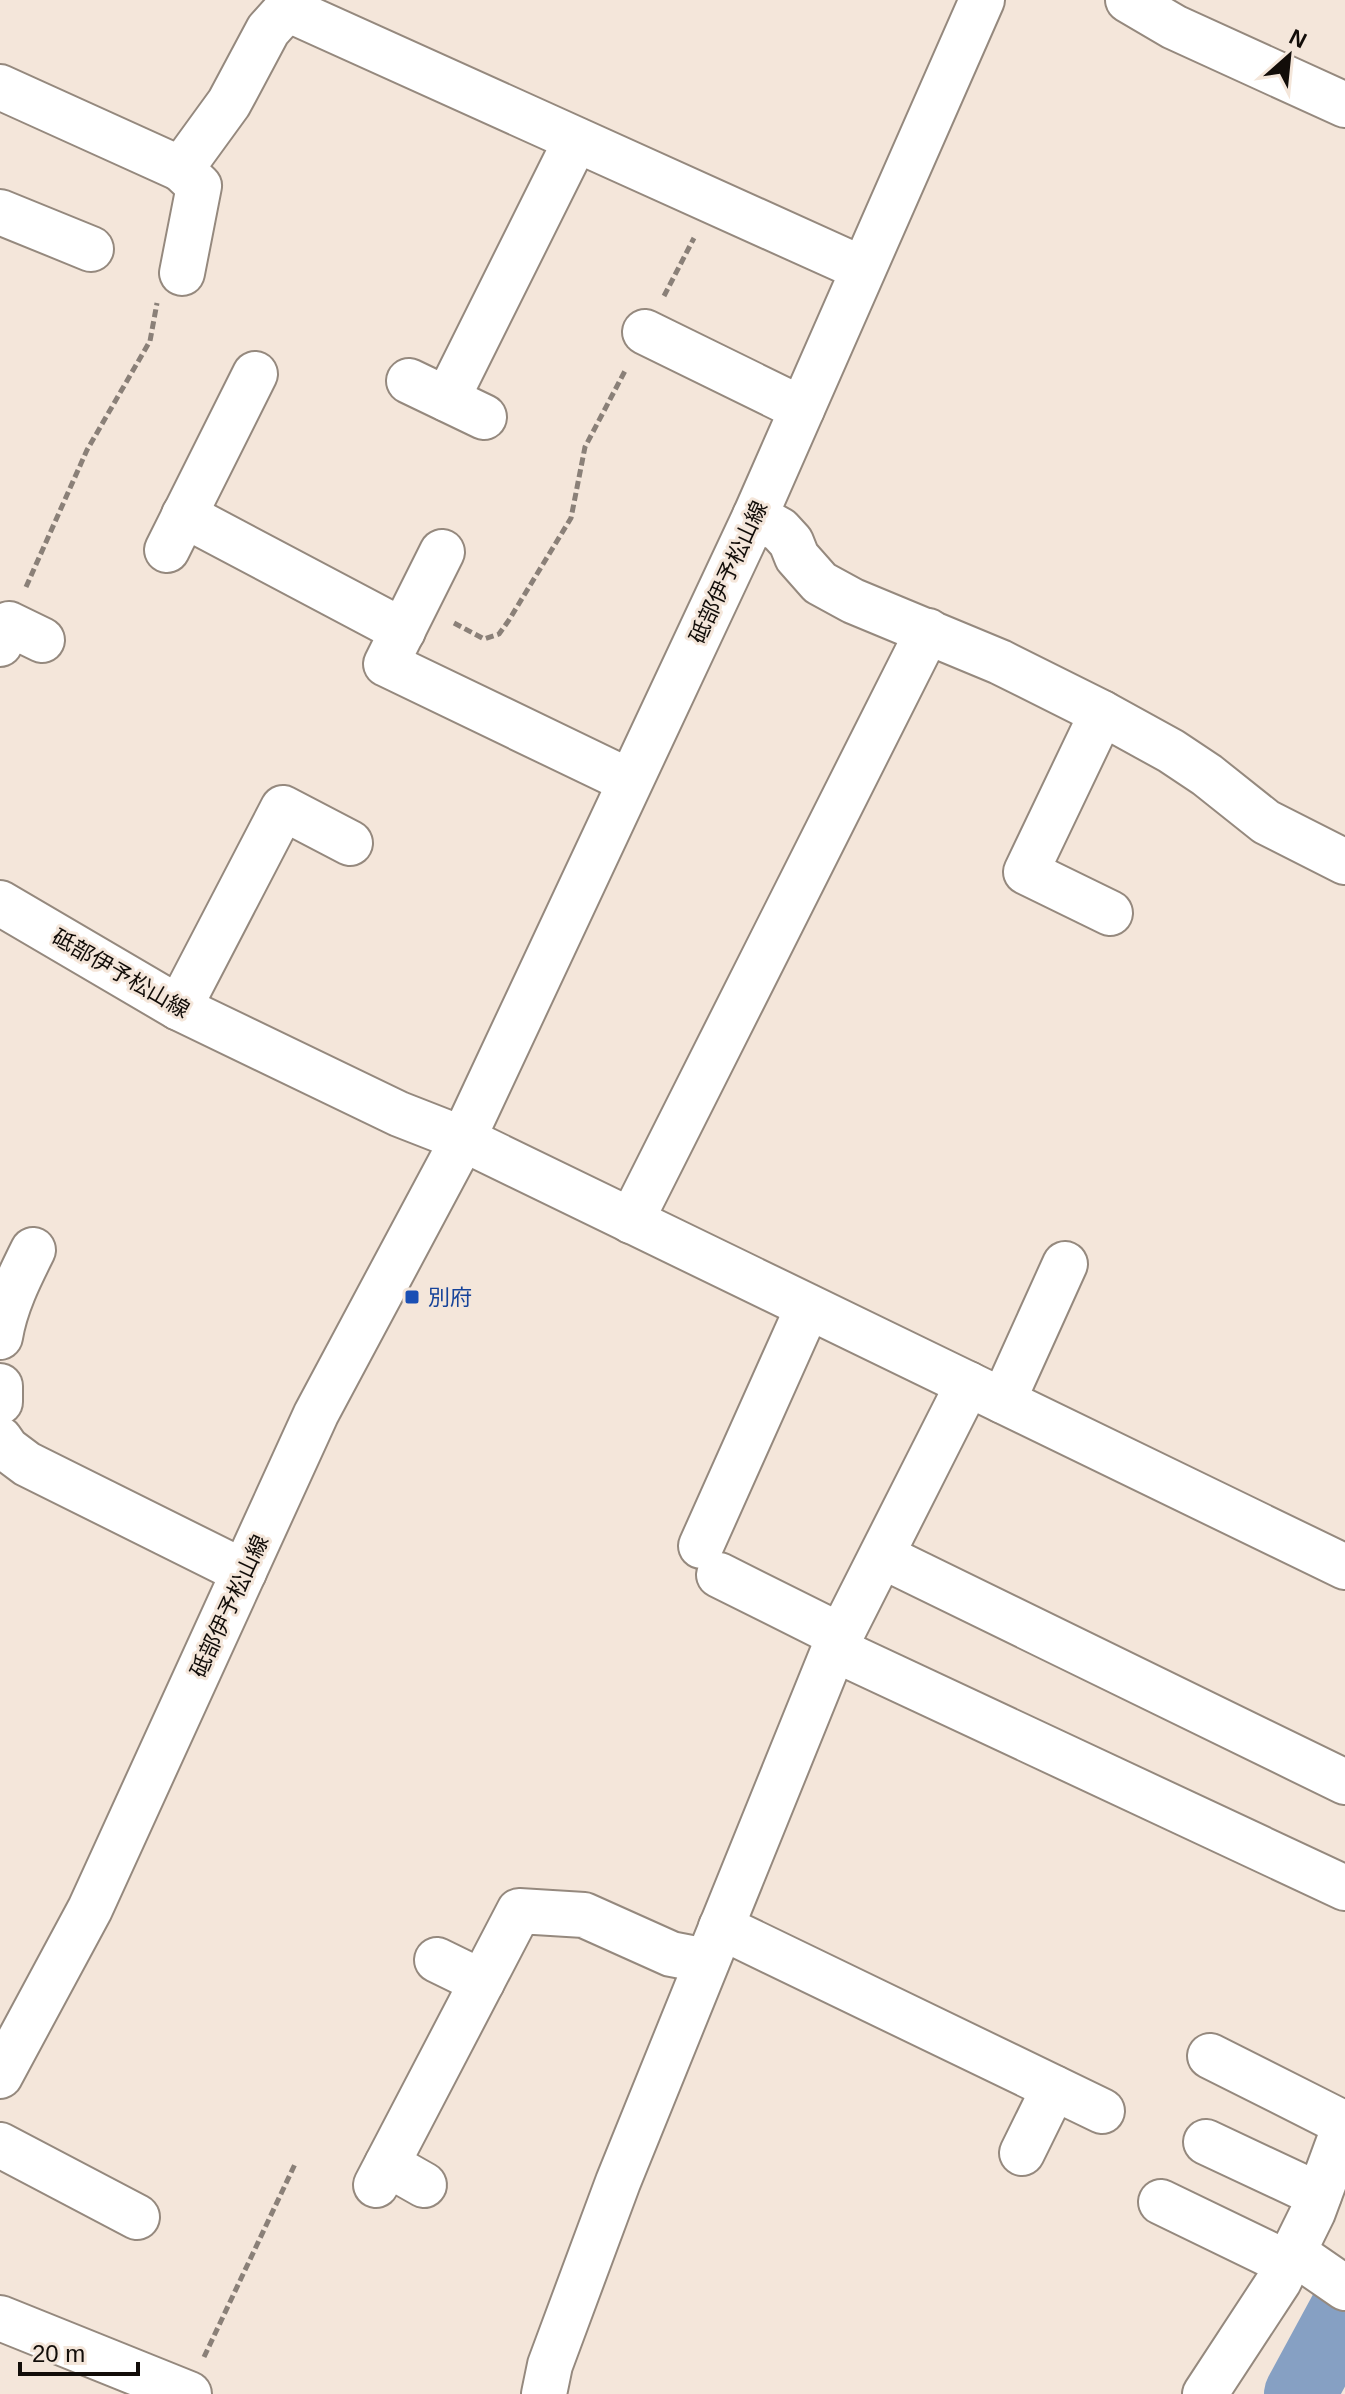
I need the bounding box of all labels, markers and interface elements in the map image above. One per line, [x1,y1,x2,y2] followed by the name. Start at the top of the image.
[1249,16,1329,96] north arrow
[1285,24,1311,53] text: N
[685,497,772,647] street label: 砥部伊予松山線
[48,924,194,1023] street label: 砥部伊予松山線
[428,1285,472,1310] place label: 別府
[403,1288,421,1306] marker: 別府
[186,1531,273,1681] street label: 砥部伊予松山線
[20,2326,138,2376] scale bar
[32,2340,85,2367] text: 20 m

